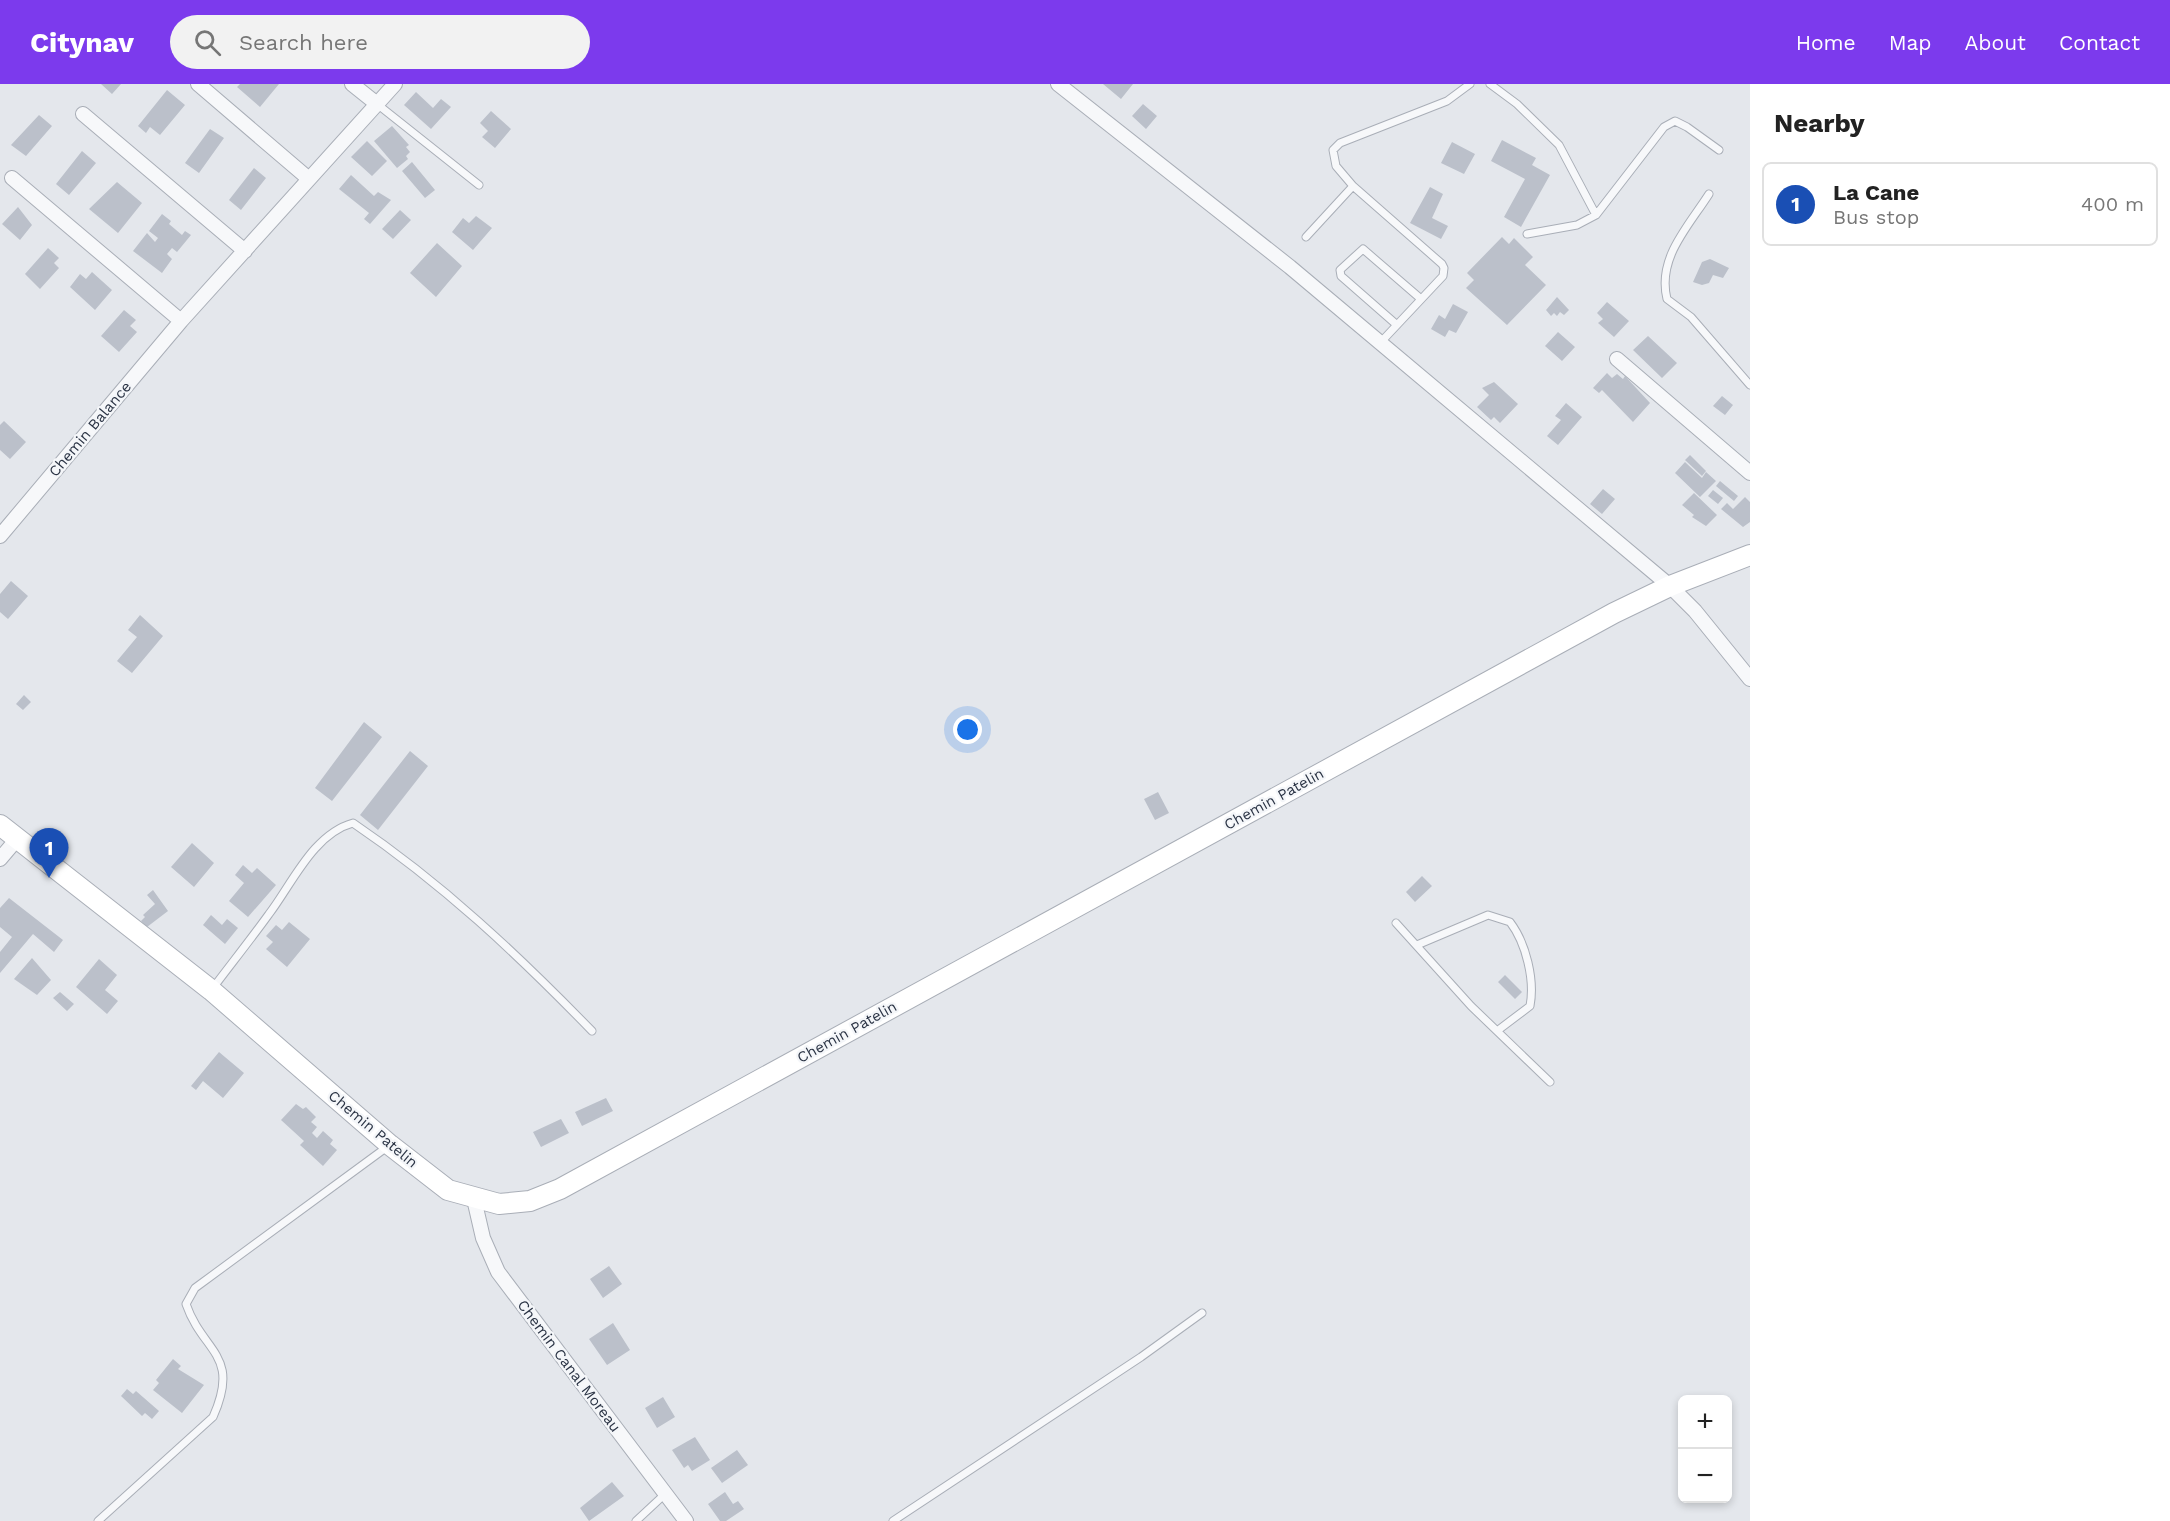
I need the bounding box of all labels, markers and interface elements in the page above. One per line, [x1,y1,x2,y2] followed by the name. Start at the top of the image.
[170,15,590,69] search box
[30,26,134,59] text: Citynav
[191,26,224,59] icon: search
[239,30,368,55] text: Search here
[1796,30,1856,55] text: Home
[1889,30,1932,55] text: Map
[1965,30,2026,55] text: About
[2059,30,2140,55] text: Contact
[1774,108,1865,138] text: Nearby
[1833,180,1919,205] text: La Cane
[1791,192,1800,216] text: 1
[2081,192,2144,216] text: 400 m
[1833,205,1919,229] text: Bus stop
[45,378,135,480] street label: Chemin Balance
[953,715,982,744] your location
[1221,764,1327,834] street label: Chemin Patelin
[29,828,68,878] pin: 1
[794,997,900,1067] street label: Chemin Patelin
[325,1086,421,1172] street label: Chemin Patelin
[513,1296,625,1436] street label: Chemin Canal Moreau
[1678,1395,1732,1503] map controls
[1678,1395,1732,1449] button: +
[1678,1449,1732,1503] button: −

